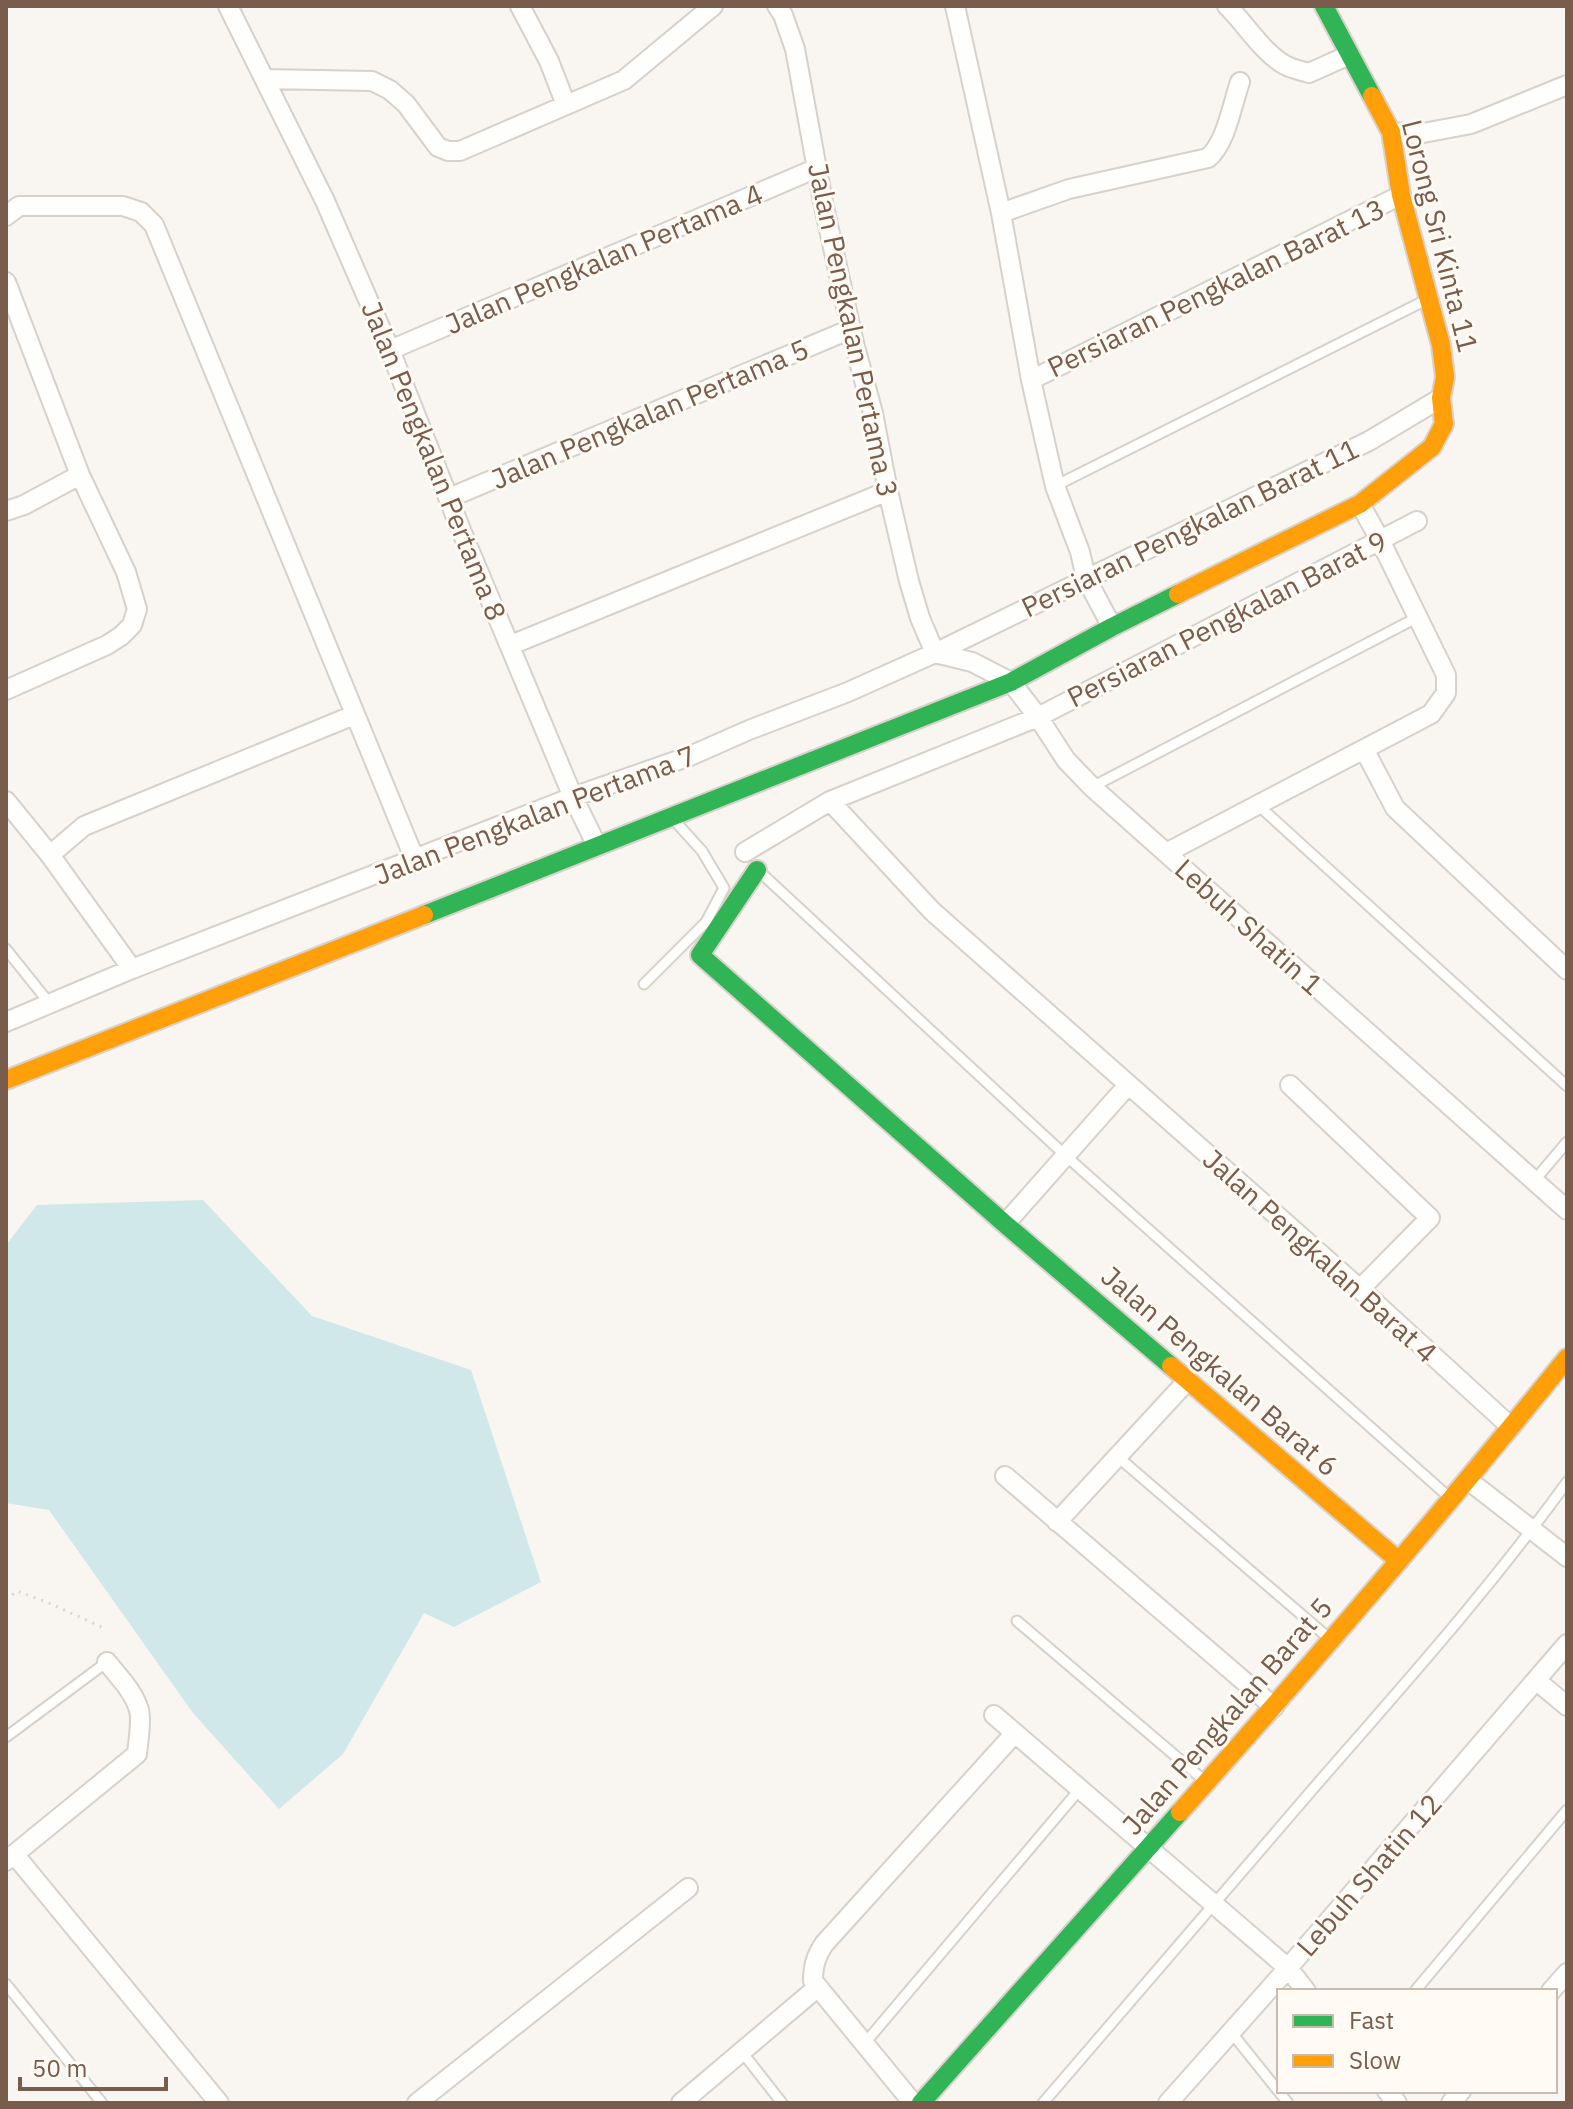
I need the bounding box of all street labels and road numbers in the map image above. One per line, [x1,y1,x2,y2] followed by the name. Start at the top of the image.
[1394,116,1487,356] street label: Lorong Sri Kinta 11
[800,159,907,501] street label: Jalan Pengkalan Pertama 3
[440,175,768,342] street label: Jalan Pengkalan Pertama 4
[1041,190,1391,385] street label: Persiaran Pengkalan Barat 13
[353,296,516,626] street label: Jalan Pengkalan Pertama 8
[486,330,814,497] street label: Jalan Pengkalan Pertama 5
[1015,430,1365,625] street label: Persiaran Pengkalan Barat 11
[1061,522,1393,715] street label: Persiaran Pengkalan Barat 9
[369,736,701,893] street label: Jalan Pengkalan Pertama 7
[1167,850,1331,1003] street label: Lebuh Shatin 1
[1195,1140,1445,1371] street label: Jalan Pengkalan Barat 4
[1094,1257,1347,1484] street label: Jalan Pengkalan Barat 6
[1113,1589,1340,1842] street label: Jalan Pengkalan Barat 5
[1288,1786,1449,1964] street label: Lebuh Shatin 12

